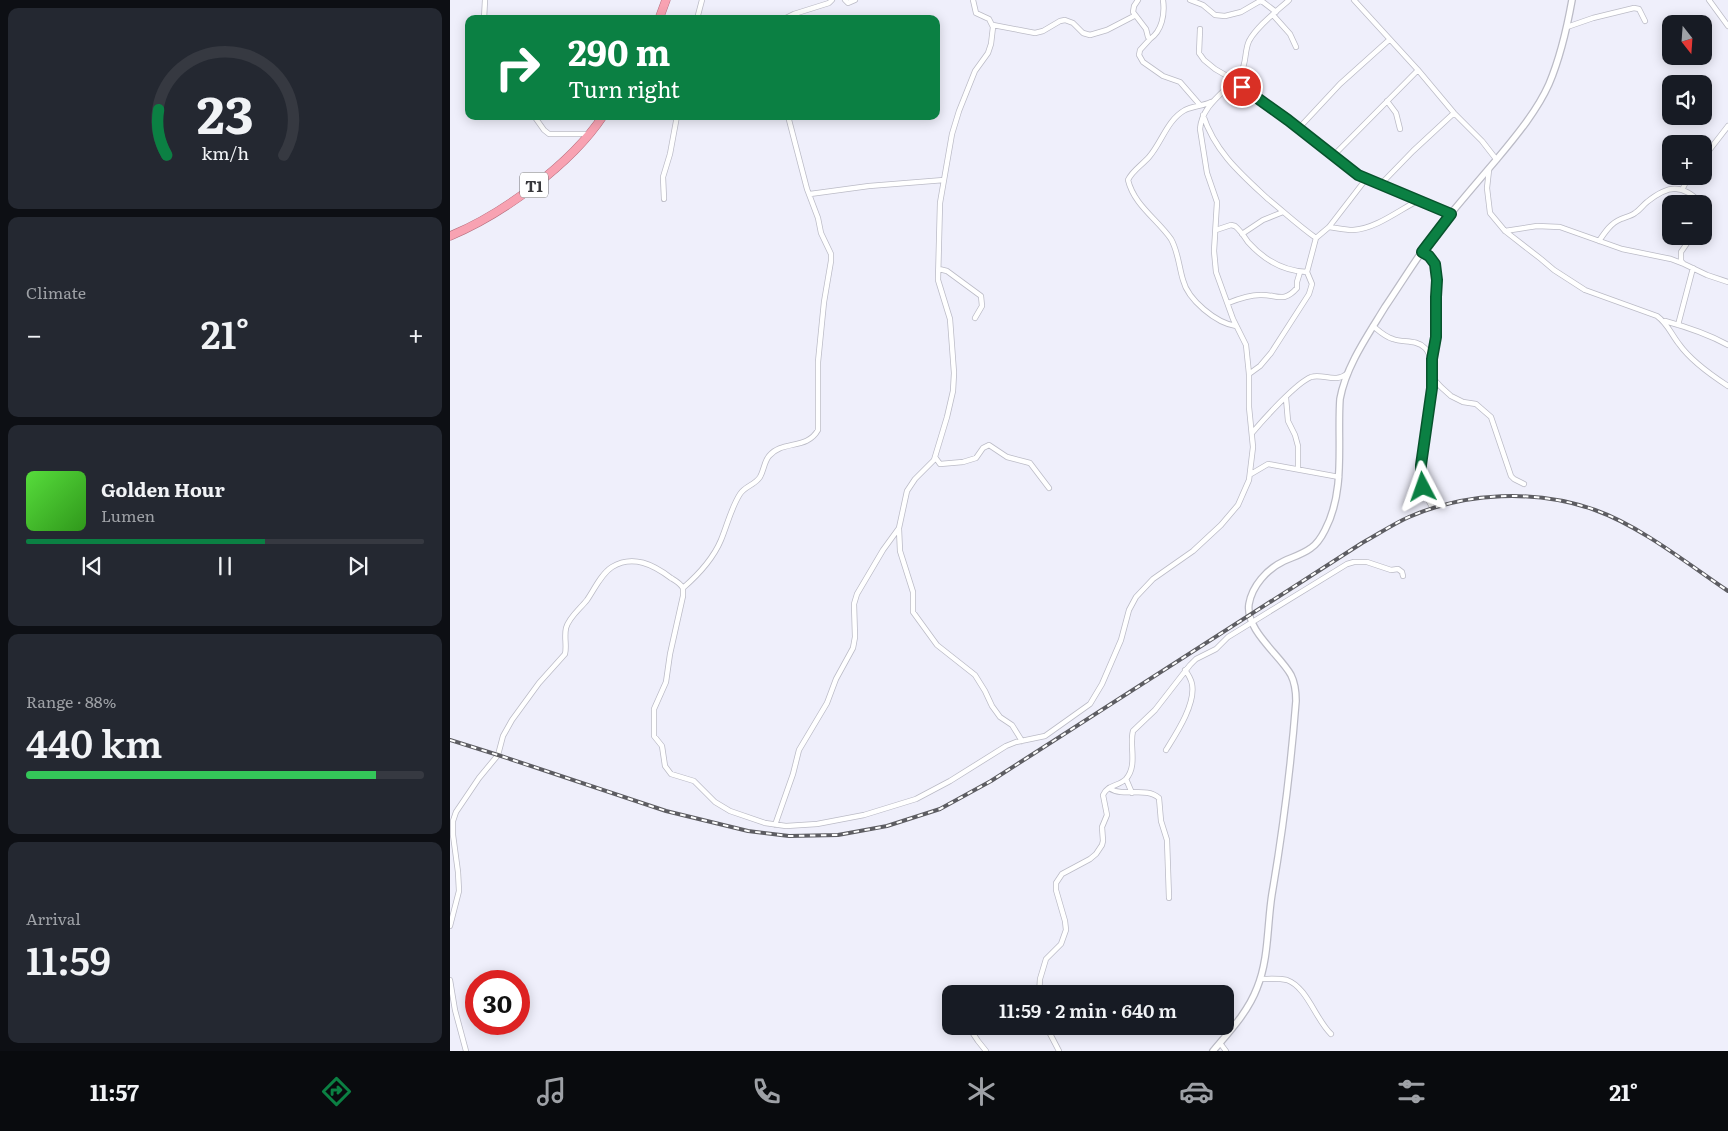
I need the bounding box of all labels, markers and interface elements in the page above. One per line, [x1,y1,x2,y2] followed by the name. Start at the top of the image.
[1662,15,1712,65] north arrow
[1662,15,1712,245] map controls
[568,25,670,77] text: 290 m
[485,35,550,100] icon: right
[1221,66,1263,108] pin
[568,72,680,105] text: Turn right
[197,73,253,150] text: 23
[1228,73,1256,101] icon: arrive
[1662,75,1712,125] button: sound
[1662,135,1712,185] button: +
[201,139,249,166] text: km/h
[520,172,548,198] road number: T1
[1662,195,1712,245] button: −
[26,280,86,304] text: Climate
[201,304,249,361] text: 21°
[26,312,42,354] text: −
[408,312,424,354] text: +
[1396,460,1448,512] position arrow
[101,475,225,503] text: Golden Hour
[101,503,155,527] text: Lumen
[78,552,106,580] icon: previous
[211,552,239,580] icon: pause
[344,552,372,580] icon: next
[26,689,116,713] text: Range · 88%
[26,713,163,770] text: 440 km
[26,906,81,930] text: Arrival
[26,930,111,987] text: 11:59
[465,970,530,1035] speed limit sign: 30
[999,996,1177,1024] text: 11:59 · 2 min · 640 m
[319,1074,354,1109] icon: directions
[534,1074,569,1109] icon: music
[749,1074,784,1109] icon: phone
[964,1074,999,1109] icon: climate
[1179,1074,1214,1109] icon: car
[1394,1074,1429,1109] icon: filters
[90,1075,139,1108] text: 11:57
[1609,1075,1638,1108] text: 21°

